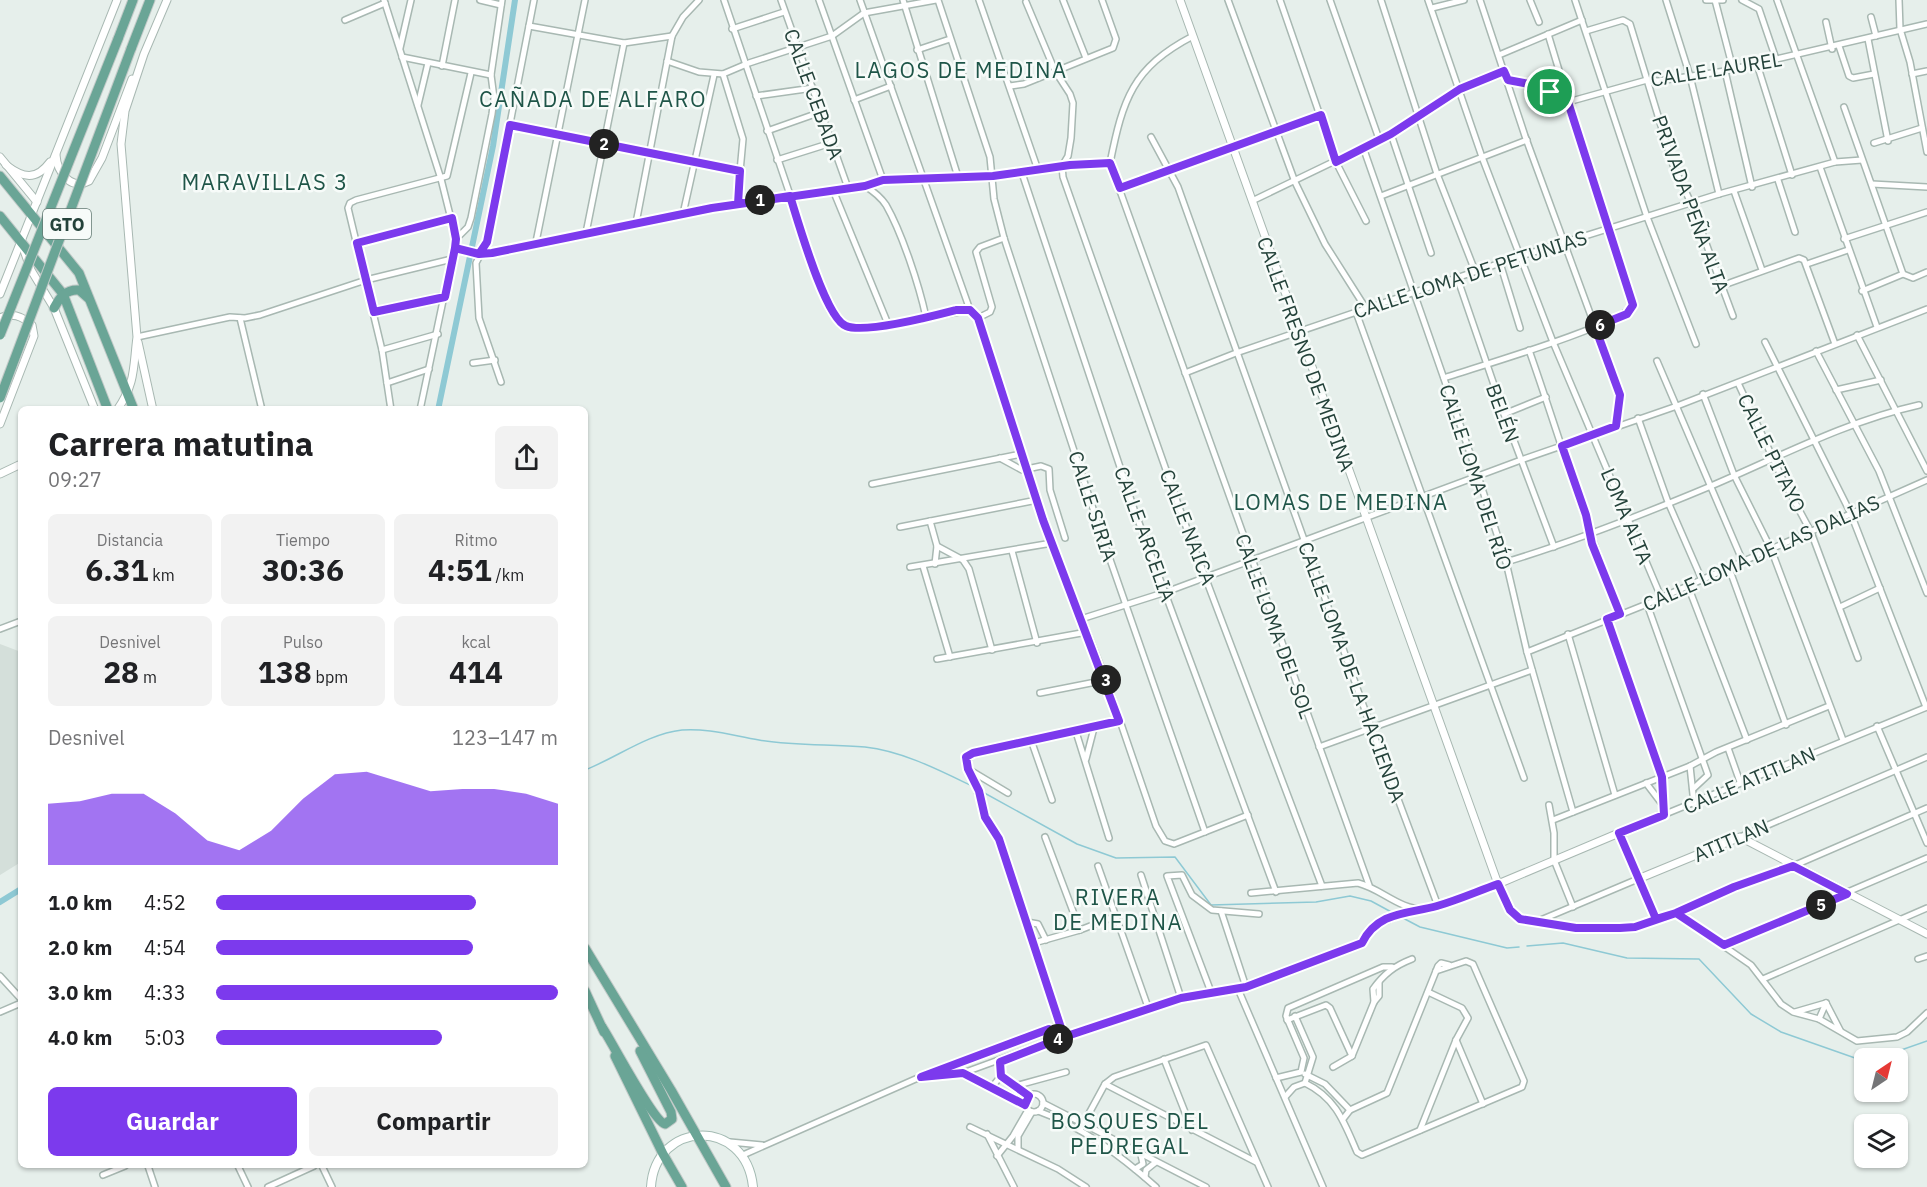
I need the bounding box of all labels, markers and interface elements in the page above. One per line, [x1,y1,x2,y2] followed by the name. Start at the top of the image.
[778,25,850,163] street label: CALLE CEBADA
[1648,45,1784,93] street label: CALLE LAUREL
[854,55,1068,84] district label: LAGOS DE MEDINA
[1524,66,1575,117] pin
[1533,75,1566,108] icon: arrive
[479,84,707,113] district label: CAÑADA DE ALFARO
[1646,111,1736,297] street label: PRIVADA PEÑA ALTA
[589,129,619,159] pin: 2
[599,134,609,154] text: 2
[181,167,349,196] district label: MARAVILLAS 3
[745,185,775,215] pin: 1
[755,190,765,210] text: 1
[43,209,91,239] road number: GTO
[1350,223,1590,325] street label: CALLE LOMA DE PETUNIAS
[1251,233,1361,475] street label: CALLE FRESNO DE MEDINA
[1585,310,1615,340] pin: 6
[1595,315,1605,335] text: 6
[1480,380,1526,446] street label: BELÉN
[1433,381,1519,573] street label: CALLE LOMA DEL RÍO
[1732,389,1812,517] street label: CALLE PITAYO
[48,422,314,465] text: Carrera matutina
[495,426,558,489] button: share
[1062,447,1124,565] street label: CALLE SIRIA
[1108,463,1182,606] street label: CALLE ARCELIA
[1595,464,1659,568] street label: LOMA ALTA
[1154,465,1223,589] street label: CALLE NAICA
[48,466,102,493] text: 09:27
[1233,487,1449,516] district label: LOMAS DE MEDINA
[1638,488,1884,618] street label: CALLE LOMA DE LAS DALIAS
[97,530,163,550] text: Distancia
[276,530,330,550] text: Tiempo
[455,530,497,550] text: Ritmo
[1229,530,1321,722] street label: CALLE LOMA DEL SOL
[1292,538,1412,806] street label: CALLE LOMA DE LA HACIENDA
[85,550,149,589] text: 6.31
[262,550,344,589] text: 30:36
[428,550,492,589] text: 4:51
[149,565,175,585] text: km
[492,565,524,585] text: /km
[99,632,161,652] text: Desnivel
[283,632,323,652] text: Pulso
[461,632,491,652] text: kcal
[103,652,139,691] text: 28
[258,652,312,691] text: 138
[449,652,503,691] text: 414
[1091,665,1121,695] pin: 3
[139,667,157,687] text: m
[312,667,348,687] text: bpm
[1101,670,1111,690] text: 3
[48,724,125,751] text: Desnivel
[452,724,558,751] text: 123–147 m
[1679,740,1819,820] street label: CALLE ATITLAN
[1689,812,1773,868] street label: ATITLAN
[1053,882,1183,936] district label: RIVERA DE MEDINA
[48,889,112,916] text: 1.0 km
[144,889,186,916] text: 4:52
[1806,890,1836,920] pin: 5
[1816,895,1826,915] text: 5
[48,934,112,961] text: 2.0 km
[144,934,186,961] text: 4:54
[48,979,112,1006] text: 3.0 km
[144,979,186,1006] text: 4:33
[48,1024,112,1051] text: 4.0 km
[144,1024,186,1051] text: 5:03
[1043,1024,1073,1054] pin: 4
[1053,1029,1063,1049] text: 4
[1854,1048,1908,1102] north arrow
[1854,1048,1908,1168] map controls
[48,1087,297,1156] button: Guardar
[309,1087,558,1156] button: Compartir
[1050,1106,1210,1160] district label: BOSQUES DEL PEDREGAL
[1854,1114,1908,1168] button: layers

